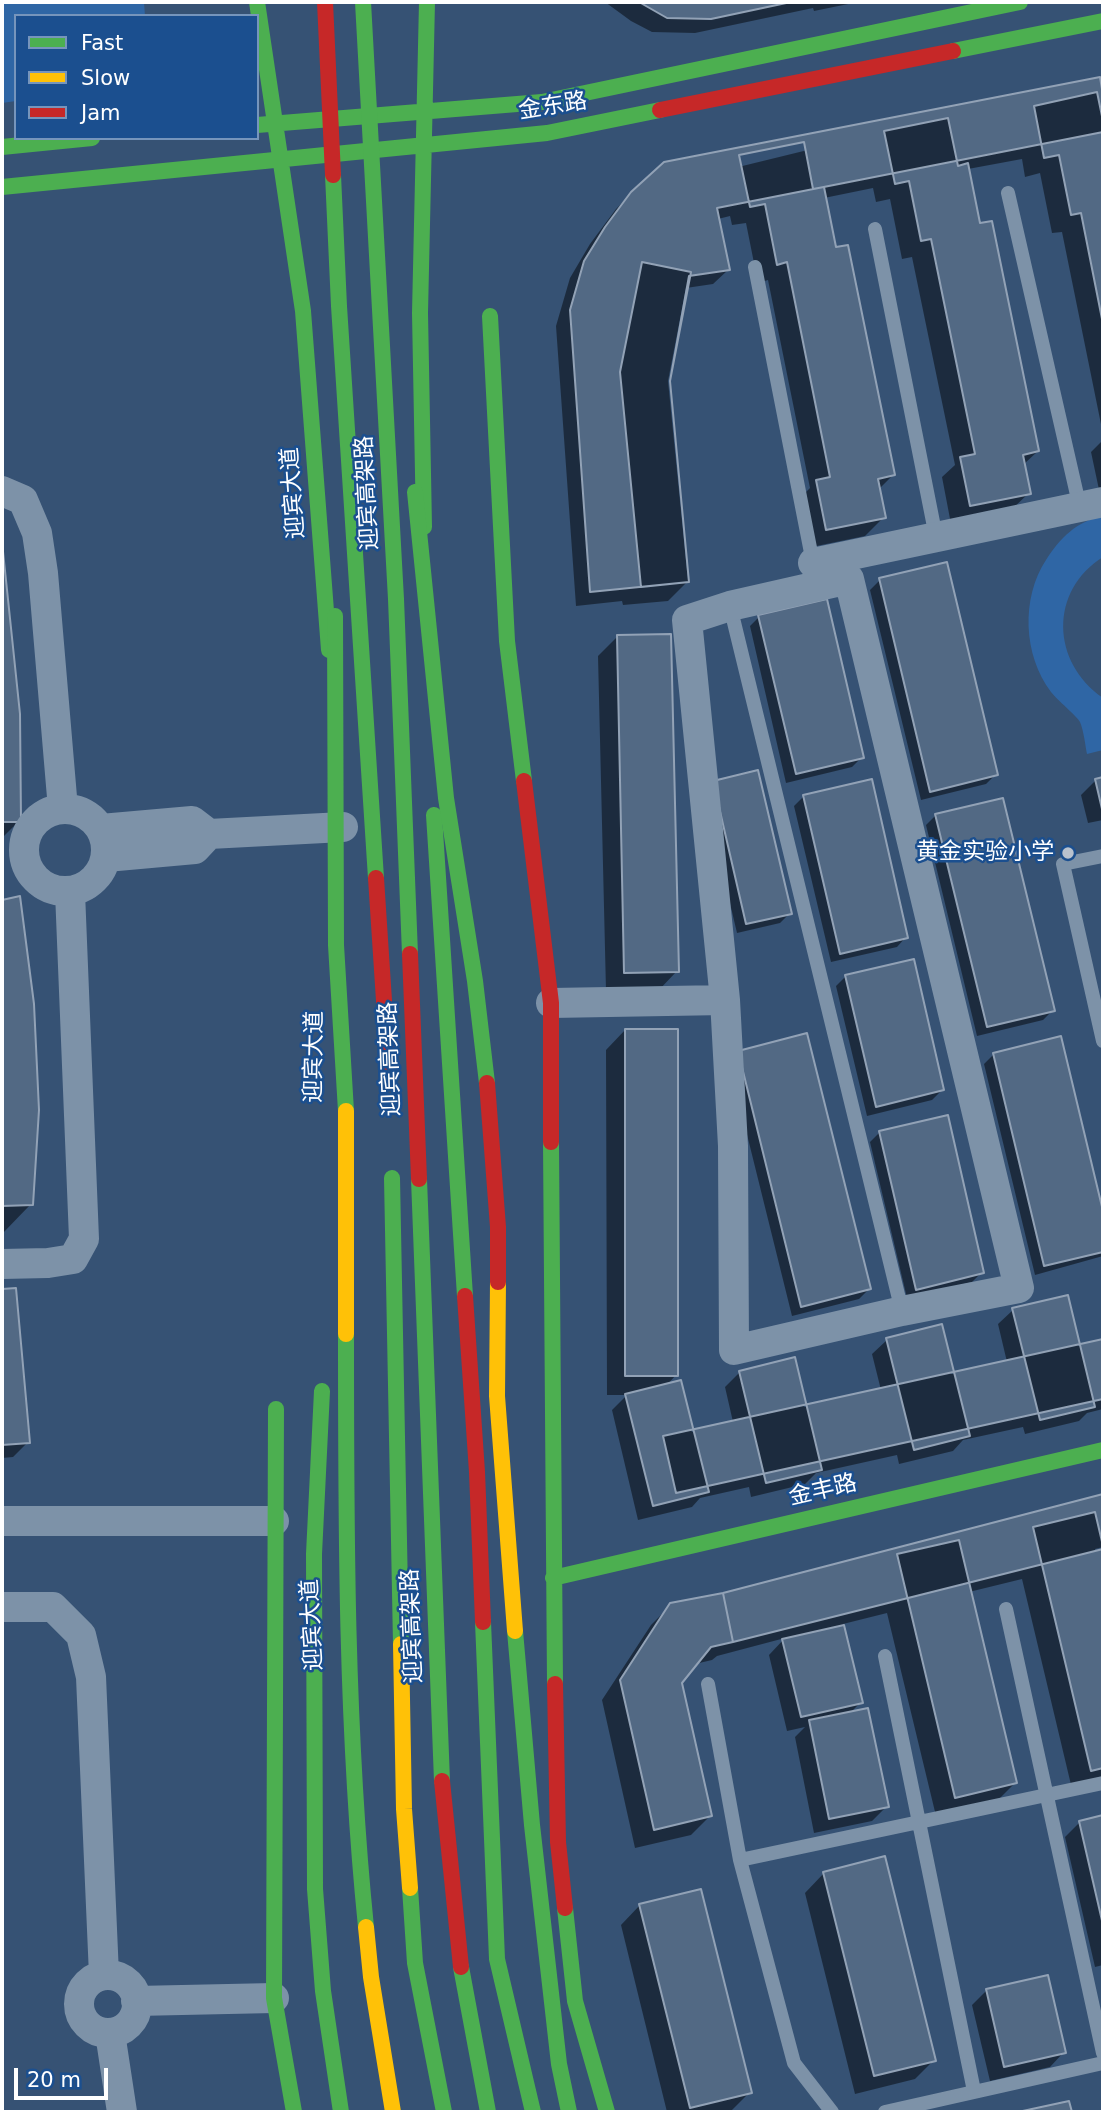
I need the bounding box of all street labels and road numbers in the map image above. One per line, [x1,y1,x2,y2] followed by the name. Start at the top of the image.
[517,88,589,126] street label: 金东路
[351,435,385,551] street label: 迎宾高架路
[277,446,311,540] street label: 迎宾大道
[375,1001,407,1117] street label: 迎宾高架路
[300,1011,330,1103] street label: 迎宾大道
[786,1470,860,1512] street label: 金丰路
[397,1568,429,1684] street label: 迎宾高架路
[297,1578,329,1672] street label: 迎宾大道

